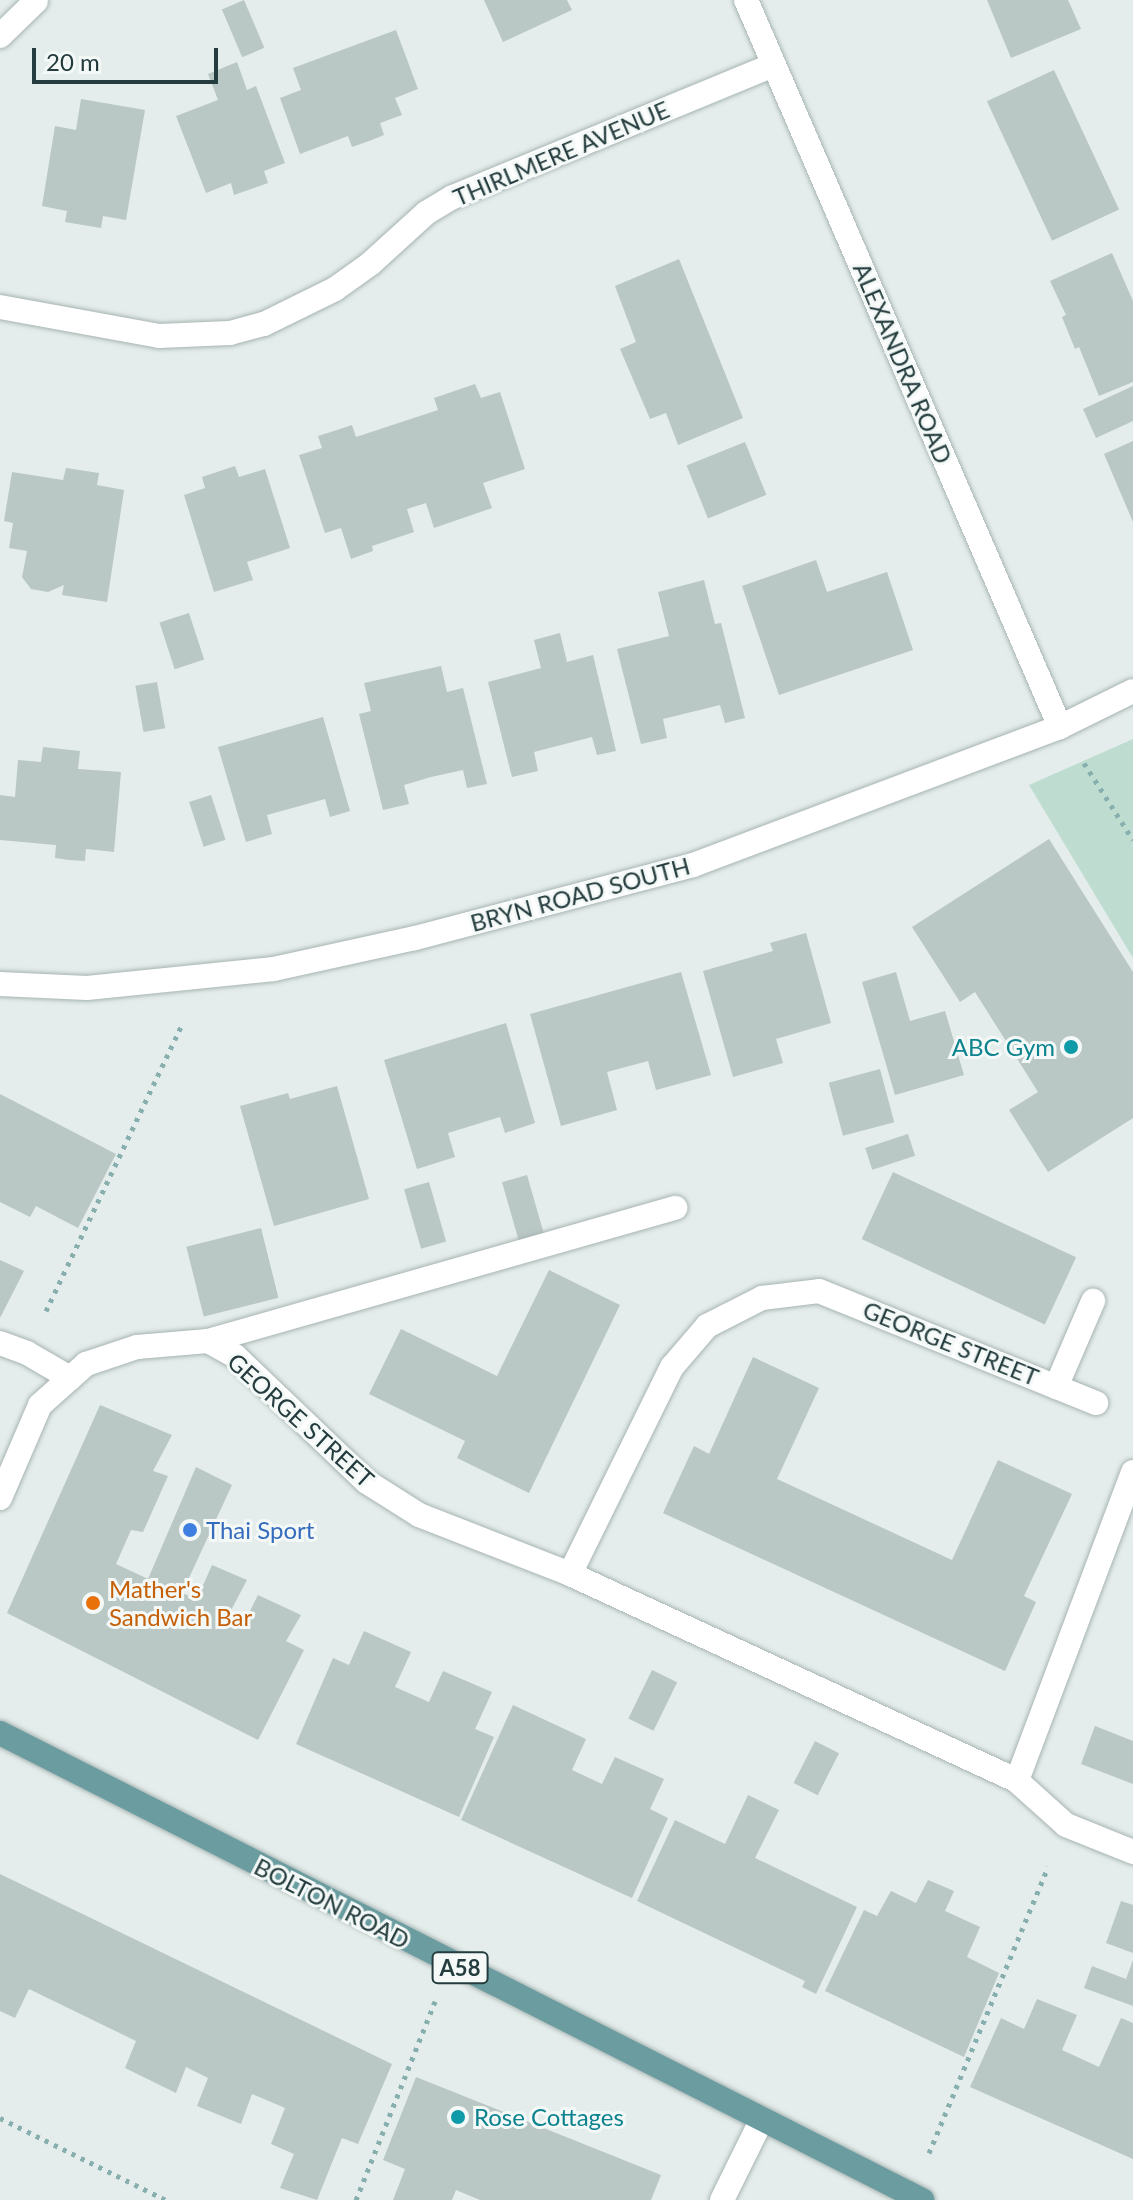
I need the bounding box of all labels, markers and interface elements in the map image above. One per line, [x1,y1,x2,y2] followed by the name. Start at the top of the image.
[36,32,222,82] scale bar
[46,47,100,76] text: 20 m
[448,94,674,212] street label: THIRLMERE AVENUE
[847,258,959,468] street label: ALEXANDRA ROAD
[467,851,693,937] street label: BRYN ROAD SOUTH
[952,1033,1055,1061] place label: ABC Gym
[1062,1038,1080,1056] marker: ABC Gym
[859,1295,1043,1391] street label: GEORGE STREET
[222,1347,380,1493] street label: GEORGE STREET
[206,1516,314,1544] place label: Thai Sport
[181,1521,199,1539] marker: Thai Sport
[109,1575,252,1631] place label: Mather's Sandwich Bar
[84,1594,102,1612] marker: Mather's Sandwich Bar
[250,1852,414,1954] street label: BOLTON ROAD
[430,1950,490,1986] road number: A58
[474,2103,624,2131] place label: Rose Cottages
[449,2108,467,2126] marker: Rose Cottages

